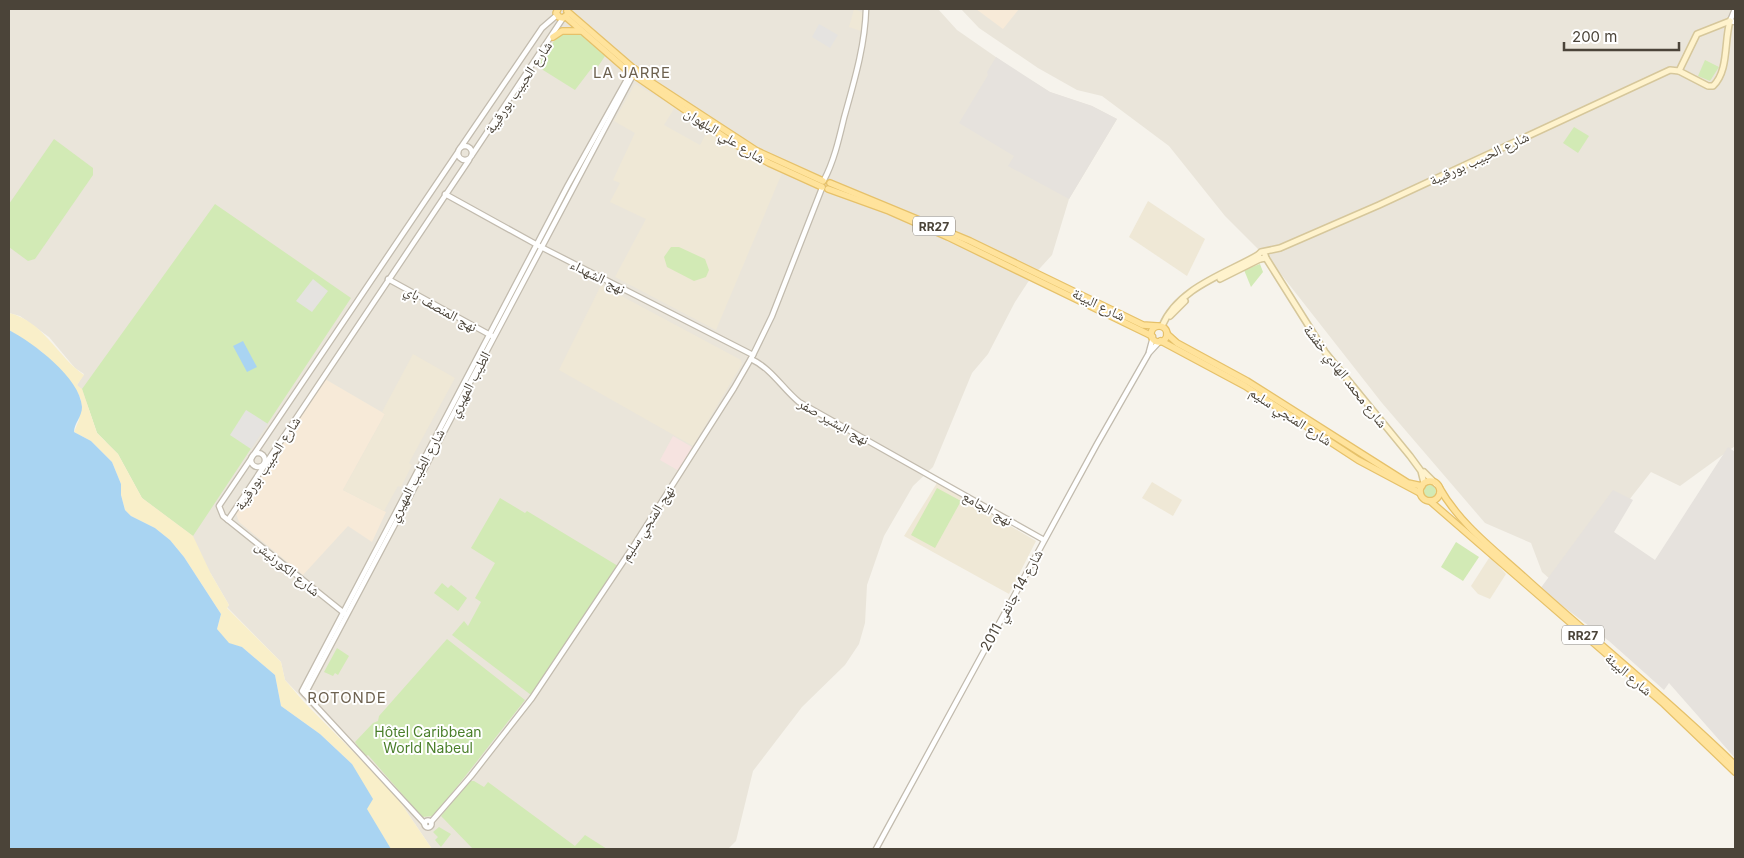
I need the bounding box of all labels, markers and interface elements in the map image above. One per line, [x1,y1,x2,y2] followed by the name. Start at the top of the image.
[1564,20,1679,52] scale bar
[1572,27,1617,46] text: 200 m
[481,38,557,138] street label: شارع الحبيب بورقيبة
[593,63,671,82] district label: LA JARRE
[680,103,768,170] street label: شارع علي البلهوان
[1427,128,1532,190] street label: شارع الحبيب بورقيبة
[913,217,955,236] road number: RR27
[567,255,628,299] street label: نهج الشهداء
[400,281,481,338] street label: نهج المنصف باي
[1069,284,1128,326] street label: شارع البيئة
[1298,321,1392,433] street label: شارع محمد الهادي خفشة
[445,348,497,422] street label: الطيب المهيري
[1245,383,1335,452] street label: شارع المنجي سليم
[794,393,873,450] street label: نهج البشير صفر
[231,413,305,514] street label: شارع الحبيب بورقيبة
[384,426,451,526] street label: شارع الطيب المهيري
[616,482,681,566] street label: نهج المنجي سليم
[959,487,1016,531] street label: نهج الجامع
[251,537,324,601] street label: شارع الكورنيش
[976,546,1049,655] street label: شارع 14 جانفي 2011
[1562,626,1604,644] road number: RR27
[1601,649,1656,700] street label: شارع البيئة
[307,688,387,707] district label: ROTONDE
[374,723,482,756] park label: Hôtel Caribbean World Nabeul

